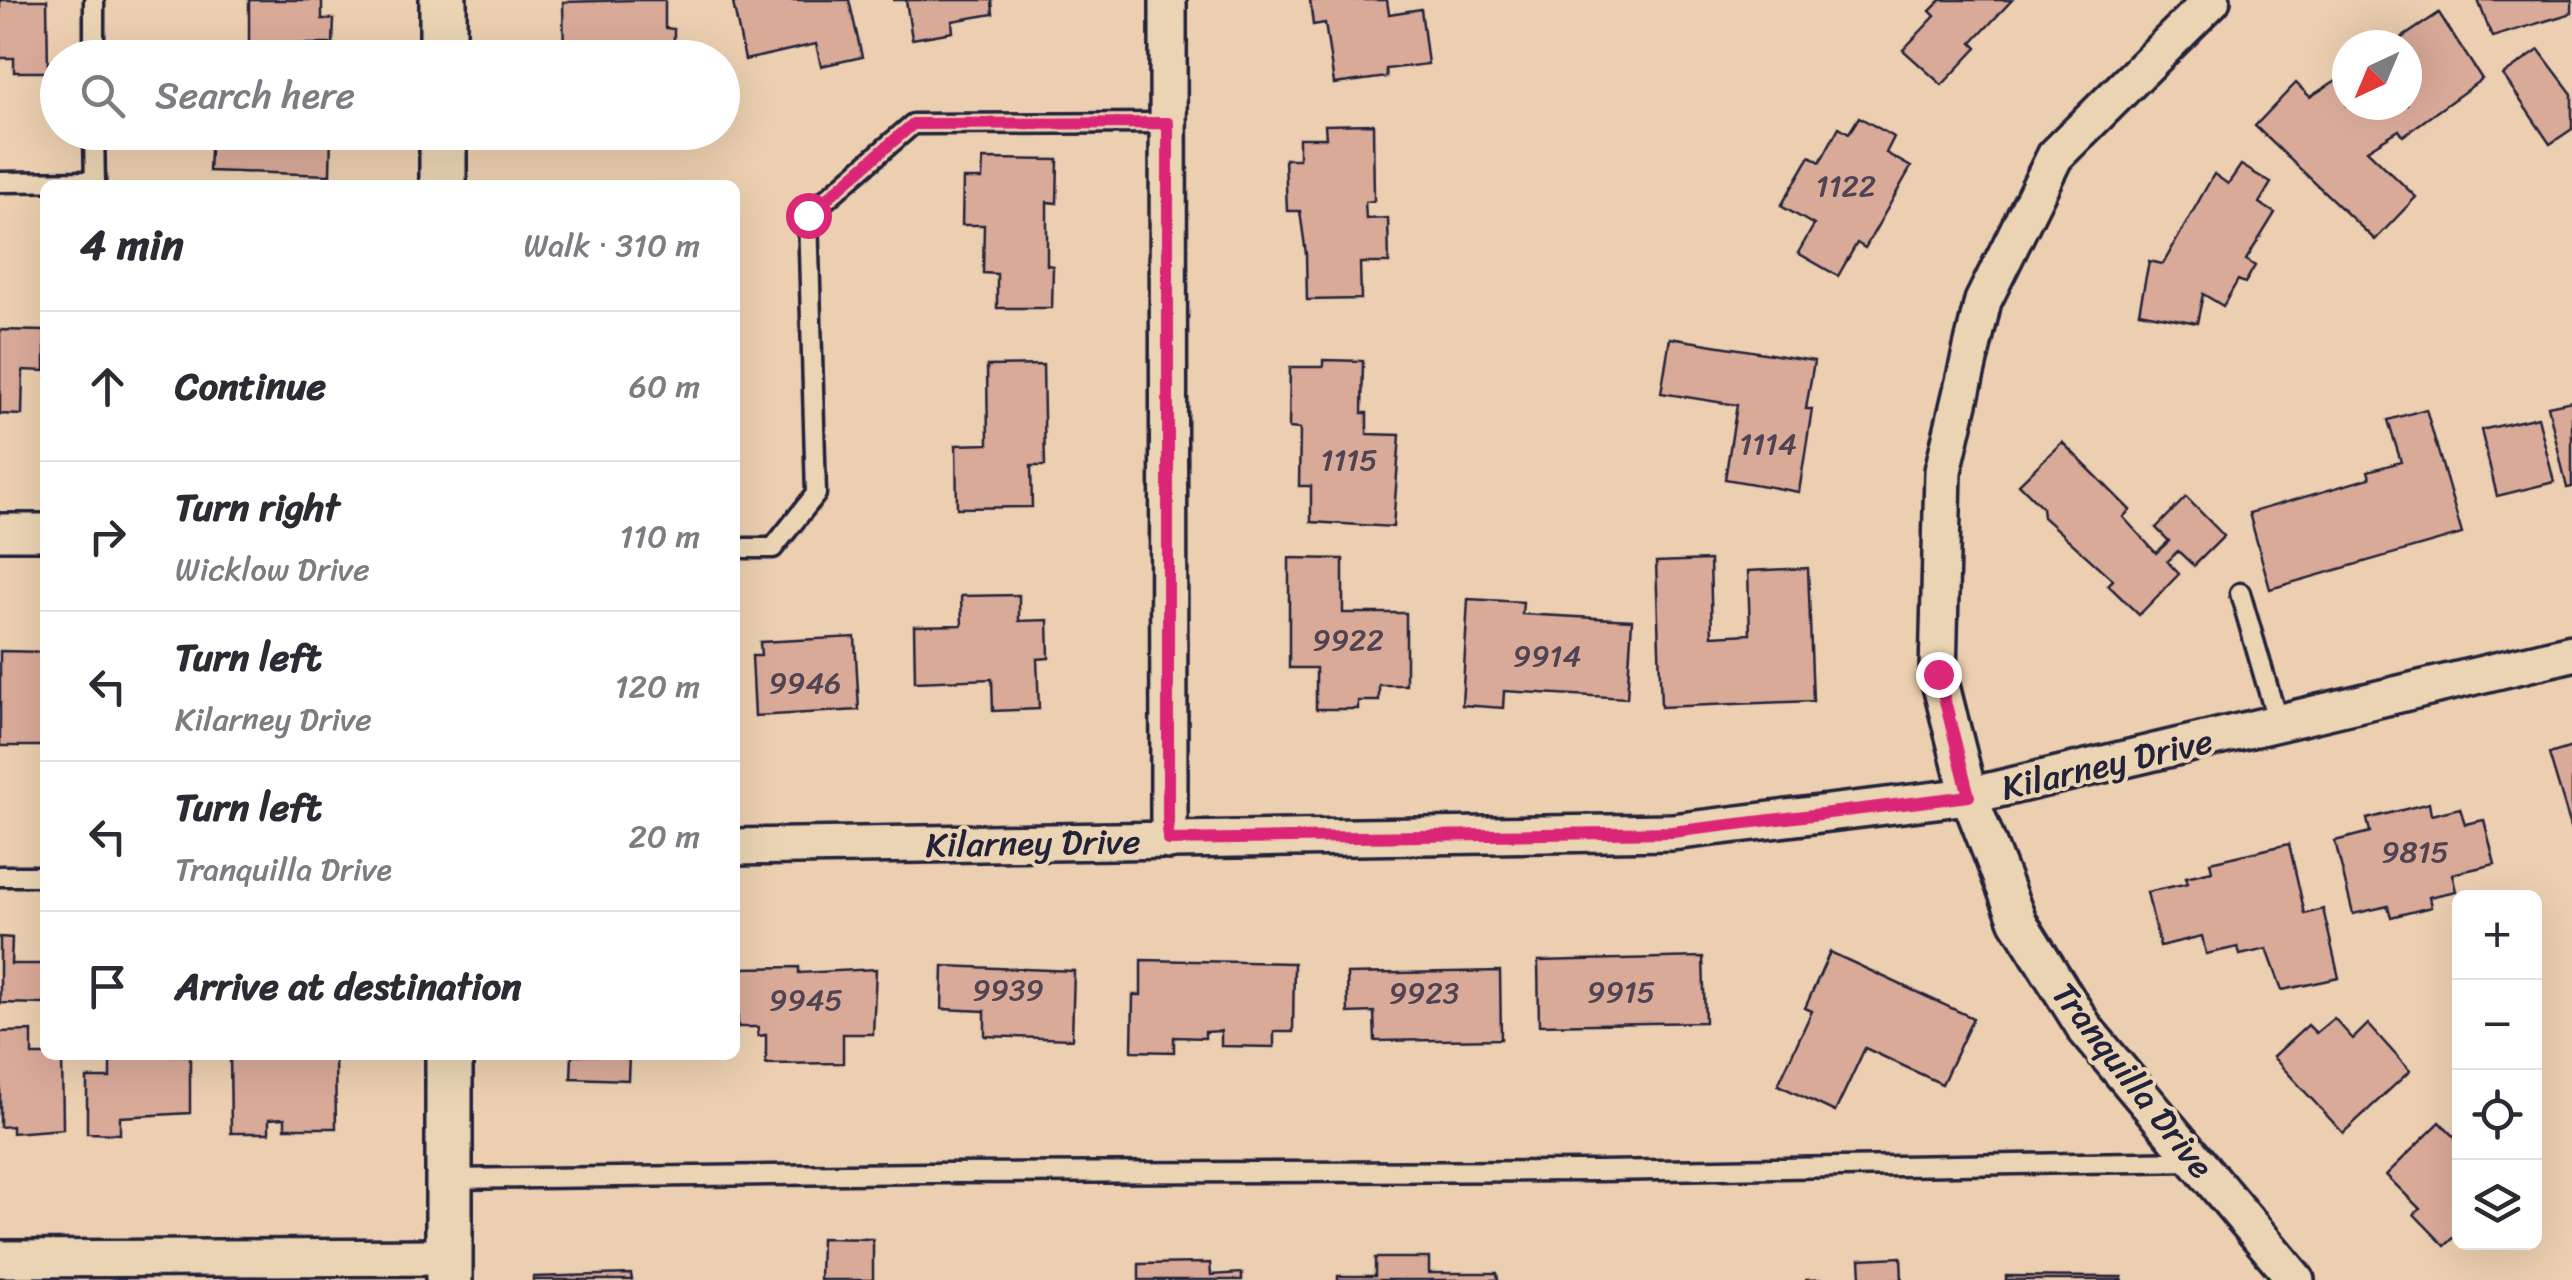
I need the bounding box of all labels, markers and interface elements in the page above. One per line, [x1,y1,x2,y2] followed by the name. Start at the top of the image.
[2332,30,2422,120] north arrow
[40,40,740,150] search box
[155,62,355,129] text: Search here
[75,68,130,123] icon: search
[1816,159,1876,213] house number: 1122
[786,193,832,239] route start
[80,208,184,282] text: 4 min
[524,217,700,274] text: Walk · 310 m
[175,353,326,420] text: Continue
[629,358,700,415] text: 60 m
[80,359,135,414] icon: ahead
[1739,417,1797,471] house number: 1114
[1321,433,1377,487] house number: 1115
[175,474,340,541] text: Turn right
[619,508,700,565] text: 110 m
[80,509,135,564] icon: right
[175,541,370,598] text: Wicklow Drive
[1312,613,1384,667] house number: 9922
[175,624,321,691] text: Turn left
[1513,629,1581,683] house number: 9914
[1916,652,1962,698] route end
[769,656,841,710] house number: 9946
[615,658,700,715] text: 120 m
[80,659,135,714] icon: left
[175,691,372,748] text: Kilarney Drive
[1995,710,2219,818] street label: Kilarney Drive
[175,774,321,841] text: Turn left
[628,808,700,865] text: 20 m
[80,809,135,864] icon: left
[925,810,1141,876] street label: Kilarney Drive
[2381,825,2449,879] house number: 9815
[175,841,392,898] text: Tranquilla Drive
[2452,890,2542,1250] map controls
[2452,890,2542,980] button: +
[175,953,522,1020] text: Arrive at destination
[80,959,135,1014] icon: arrive
[972,963,1044,1017] house number: 9939
[1587,965,1655,1019] house number: 9915
[1389,966,1459,1020] house number: 9923
[2036,967,2231,1193] street label: Tranquilla Drive
[769,973,843,1027] house number: 9945
[2452,980,2542,1070] button: −
[2452,1070,2542,1160] button: locate
[2452,1160,2542,1250] button: layers

